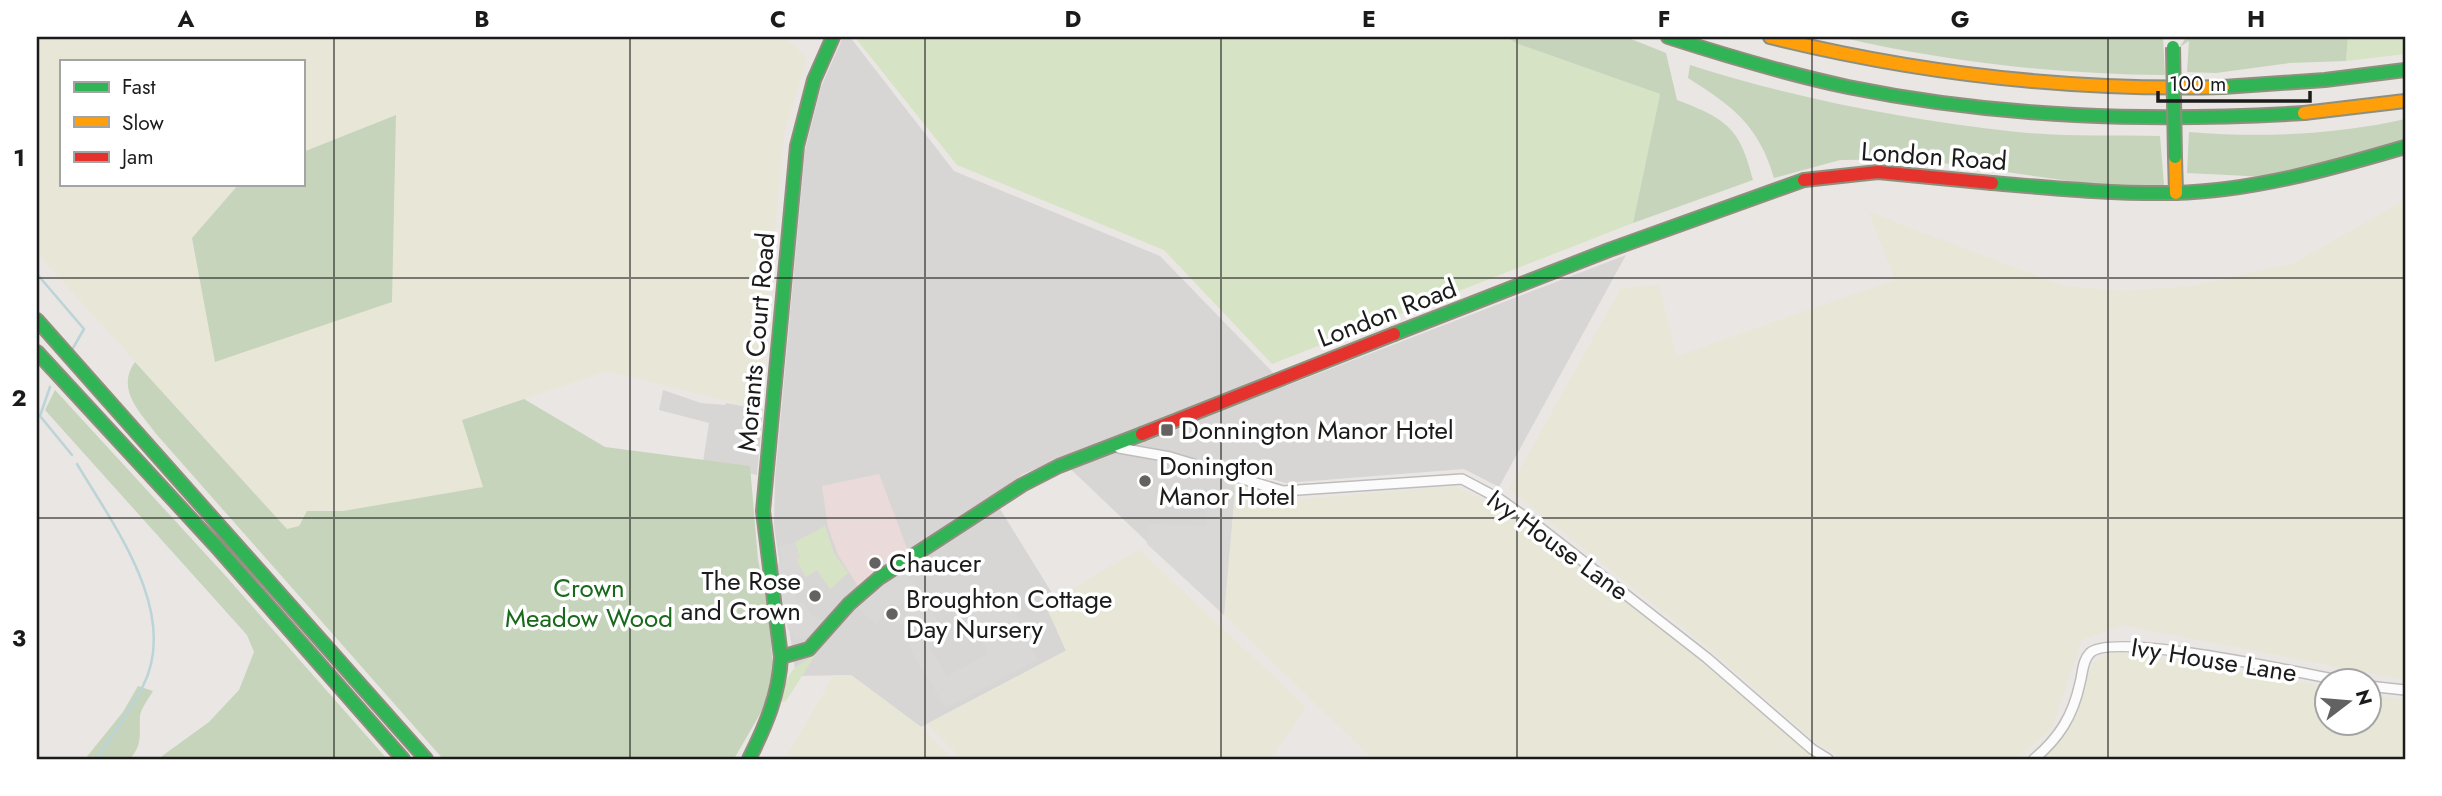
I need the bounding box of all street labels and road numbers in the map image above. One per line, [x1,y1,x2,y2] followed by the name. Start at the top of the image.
[1860,132,2008,180] street label: London Road
[728,231,784,453] street label: Morants Court Road
[1312,269,1462,357] street label: London Road
[1479,480,1637,610] street label: Ivy House Lane
[2128,628,2300,692] street label: Ivy House Lane

